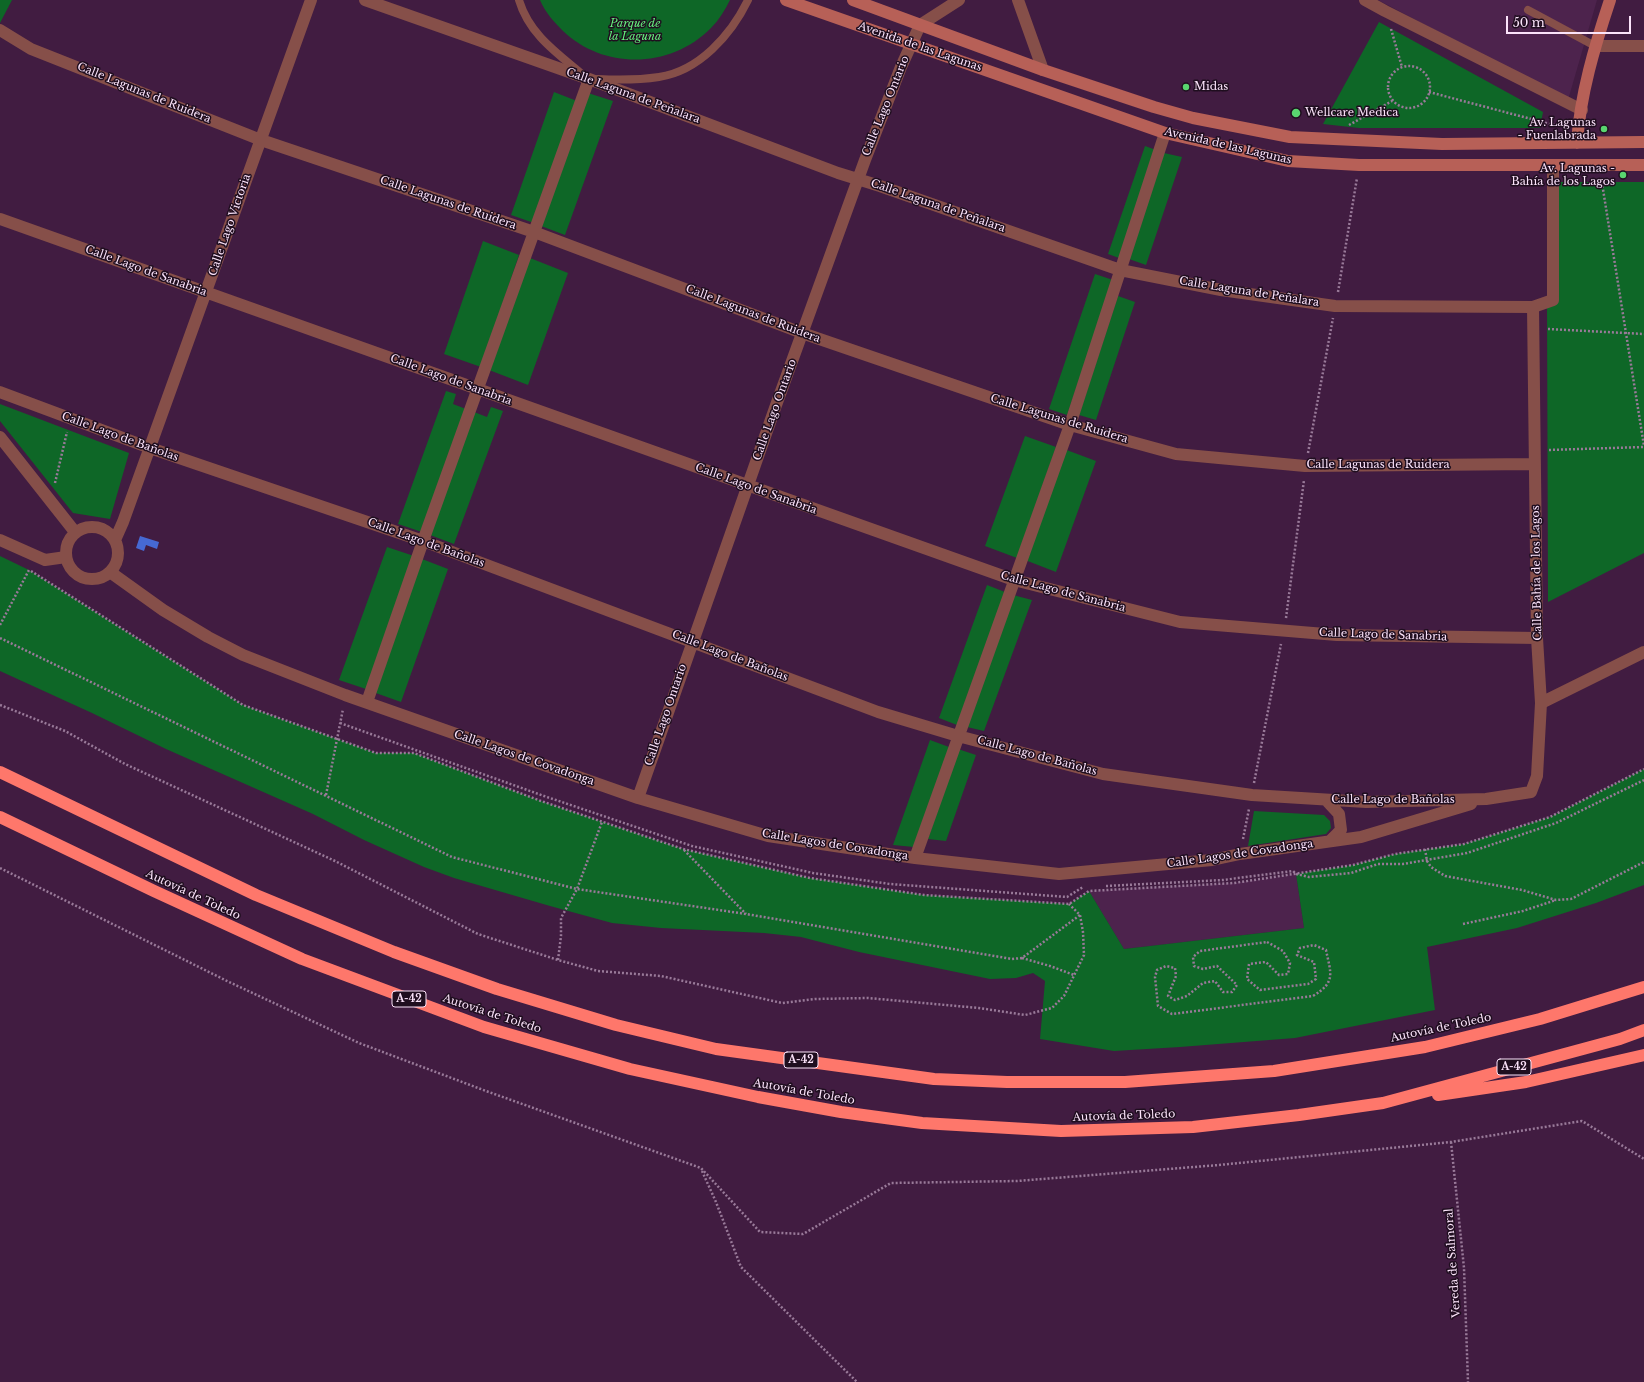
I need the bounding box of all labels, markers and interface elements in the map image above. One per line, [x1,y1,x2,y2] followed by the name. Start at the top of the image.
[1508,8,1633,34] scale bar
[1513,15,1545,30] text: 50 m
[609,17,661,43] park label: Parque de la Laguna
[856,20,984,74] street label: Avenida de las Lagunas
[860,54,912,158] street label: Calle Lago Ontario
[75,60,213,126] street label: Calle Lagunas de Ruidera
[564,66,702,126] street label: Calle Laguna de Peñalara
[1194,80,1228,94] place label: Midas
[1181,82,1191,92] marker: Midas
[1305,106,1398,120] place label: Wellcare Medica
[1290,107,1302,119] marker: Wellcare Medica
[1517,116,1596,142] place label: Av. Lagunas - Fuenlabrada
[1599,124,1609,134] marker: Av. Lagunas - Fuenlabrada
[1163,125,1293,167] street label: Avenida de las Lagunas
[1511,162,1615,188] place label: Av. Lagunas - Bahía de los Lagos
[1618,170,1628,180] marker: Av. Lagunas - Bahía de los Lagos
[206,172,254,278] street label: Calle Lago Victoria
[378,173,518,233] street label: Calle Lagunas de Ruidera
[869,177,1007,235] street label: Calle Laguna de Peñalara
[83,243,209,299] street label: Calle Lago de Sanabria
[1178,274,1320,310] street label: Calle Laguna de Peñalara
[684,282,822,346] street label: Calle Lagunas de Ruidera
[388,352,514,408] street label: Calle Lago de Sanabria
[751,358,799,462] street label: Calle Lago Ontario
[989,392,1129,446] street label: Calle Lagunas de Ruidera
[60,410,180,464] street label: Calle Lago de Bañolas
[1306,458,1450,472] street label: Calle Lagunas de Ruidera
[693,461,819,517] street label: Calle Lago de Sanabria
[1529,505,1545,641] street label: Calle Bahía de los Lagos
[366,516,486,570] street label: Calle Lago de Bañolas
[999,569,1127,615] street label: Calle Lago de Sanabria
[1319,626,1447,644] street label: Calle Lago de Sanabria
[670,628,790,684] street label: Calle Lago de Bañolas
[642,662,690,768] street label: Calle Lago Ontario
[452,728,596,788] street label: Calle Lagos de Covadonga
[976,734,1098,778] street label: Calle Lago de Bañolas
[1331,793,1455,807] street label: Calle Lago de Bañolas
[761,827,909,863] street label: Calle Lagos de Covadonga
[1166,837,1314,871] street label: Calle Lagos de Covadonga
[144,867,242,923] street label: Autovía de Toledo
[392,991,426,1007] road number: A-42
[441,992,543,1036] street label: Autovía de Toledo
[1389,1011,1493,1045] street label: Autovía de Toledo
[784,1052,818,1068] road number: A-42
[1497,1059,1531,1075] road number: A-42
[752,1077,856,1107] street label: Autovía de Toledo
[1072,1108,1176,1124] street label: Autovía de Toledo
[1443,1208,1463,1318] street label: Vereda de Salmoral

